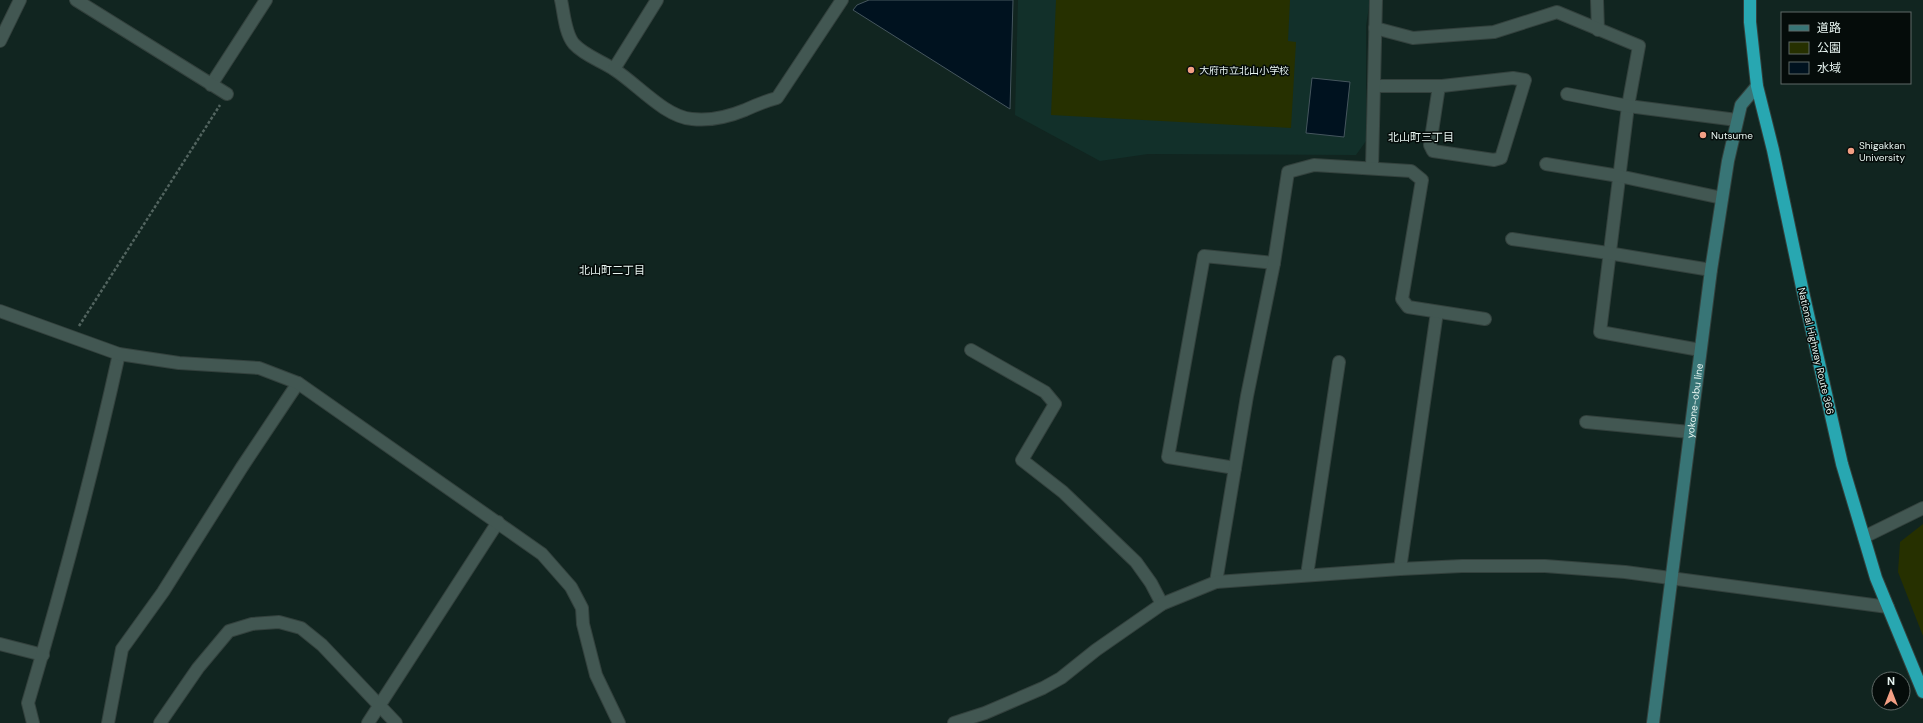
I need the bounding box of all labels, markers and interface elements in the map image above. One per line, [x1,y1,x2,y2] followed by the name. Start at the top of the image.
[1781,12,1911,84] legend
[1817,20,1841,36] text: 道路
[1817,40,1841,56] text: 公園
[1817,60,1841,76] text: 水域
[1199,64,1289,77] place label: 大府市立北山小学校
[1186,65,1196,75] marker: 大府市立北山小学校
[1711,129,1753,142] place label: Nutsume
[1388,130,1454,144] district label: 北山町三丁目
[1698,130,1708,140] marker: Nutsume
[1859,139,1905,164] place label: Shigakkan University
[1846,146,1856,156] marker: Shigakkan University
[579,263,645,277] district label: 北山町二丁目
[1795,286,1837,416] street label: National Highway Route 366
[1683,362,1706,439] street label: yokone-obu line
[1871,671,1911,711] north arrow
[1887,674,1895,688] text: N

